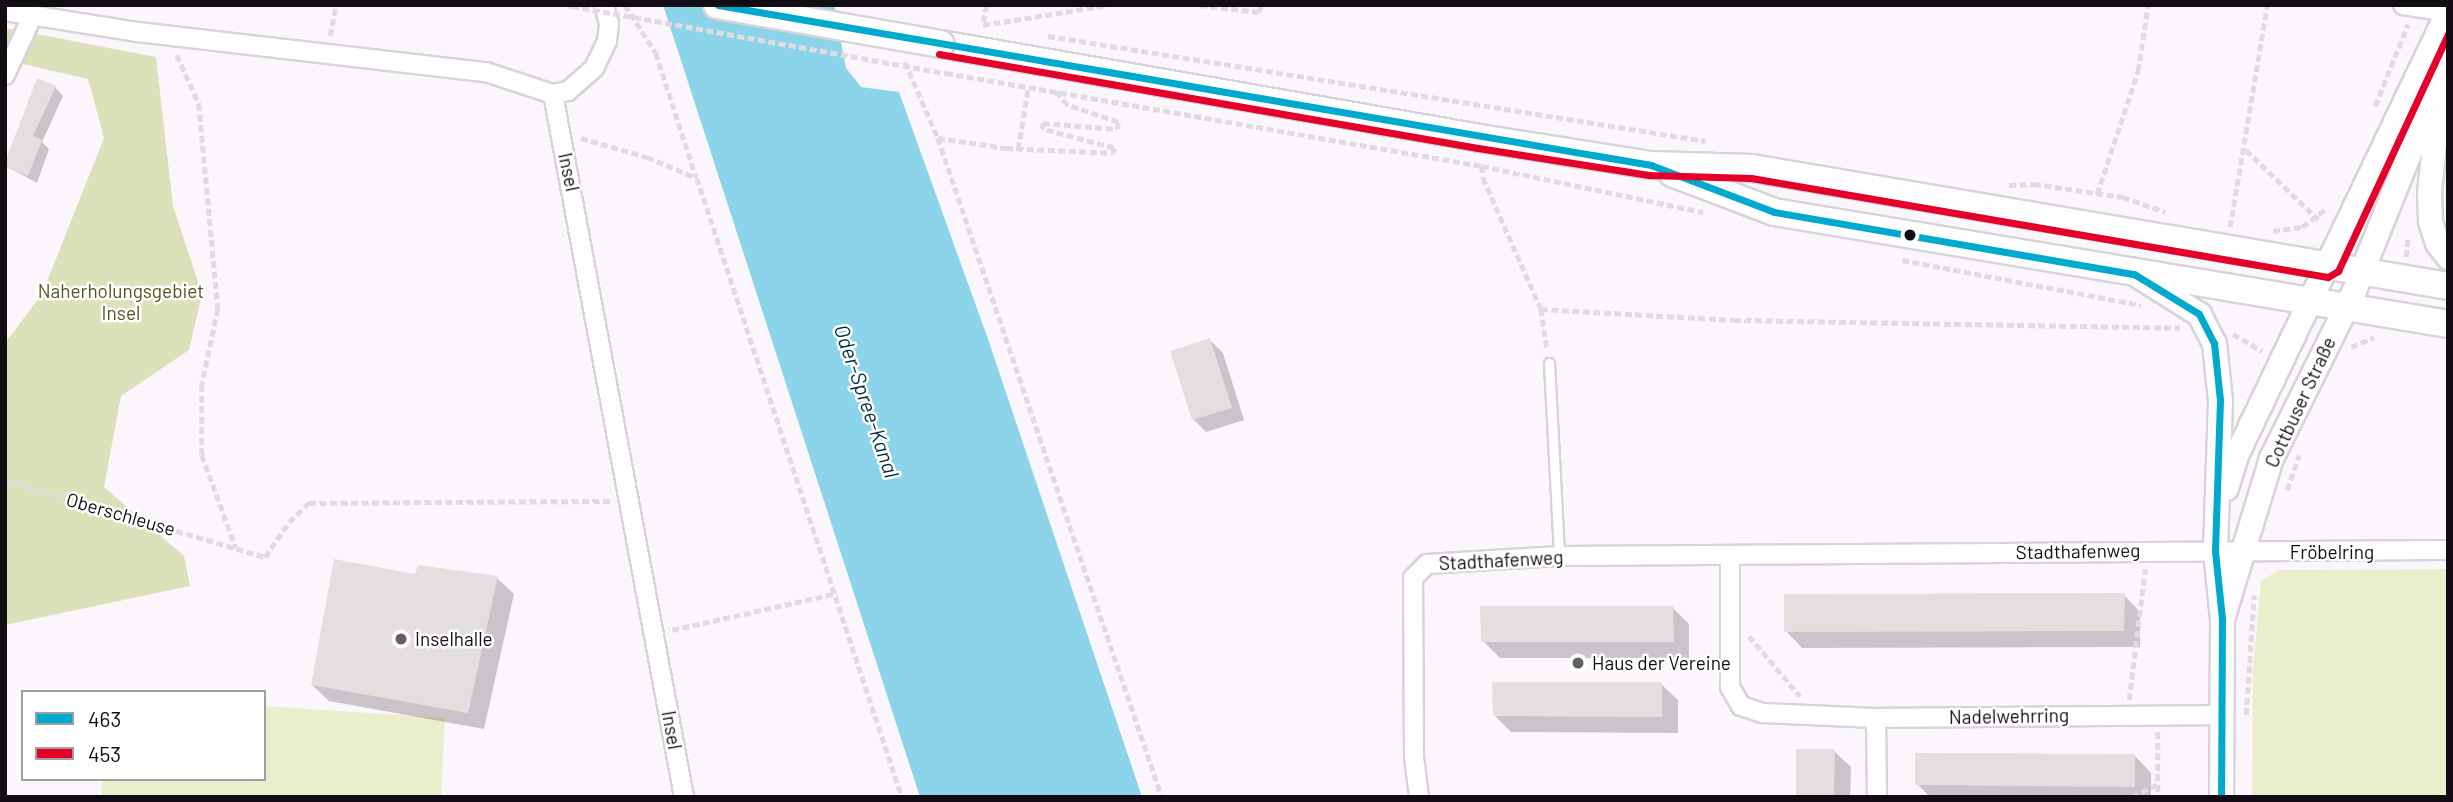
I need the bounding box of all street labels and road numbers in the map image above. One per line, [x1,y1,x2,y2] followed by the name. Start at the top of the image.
[554,151,584,193] street label: Insel
[2260,333,2340,471] street label: Cottbuser Straße
[64,488,178,540] street label: Oberschleuse
[2016,539,2140,563] street label: Stadthafenweg
[2290,541,2374,563] street label: Fröbelring
[1438,545,1564,575] street label: Stadthafenweg
[1949,704,2069,728] street label: Nadelwehrring
[657,709,687,751] street label: Insel

